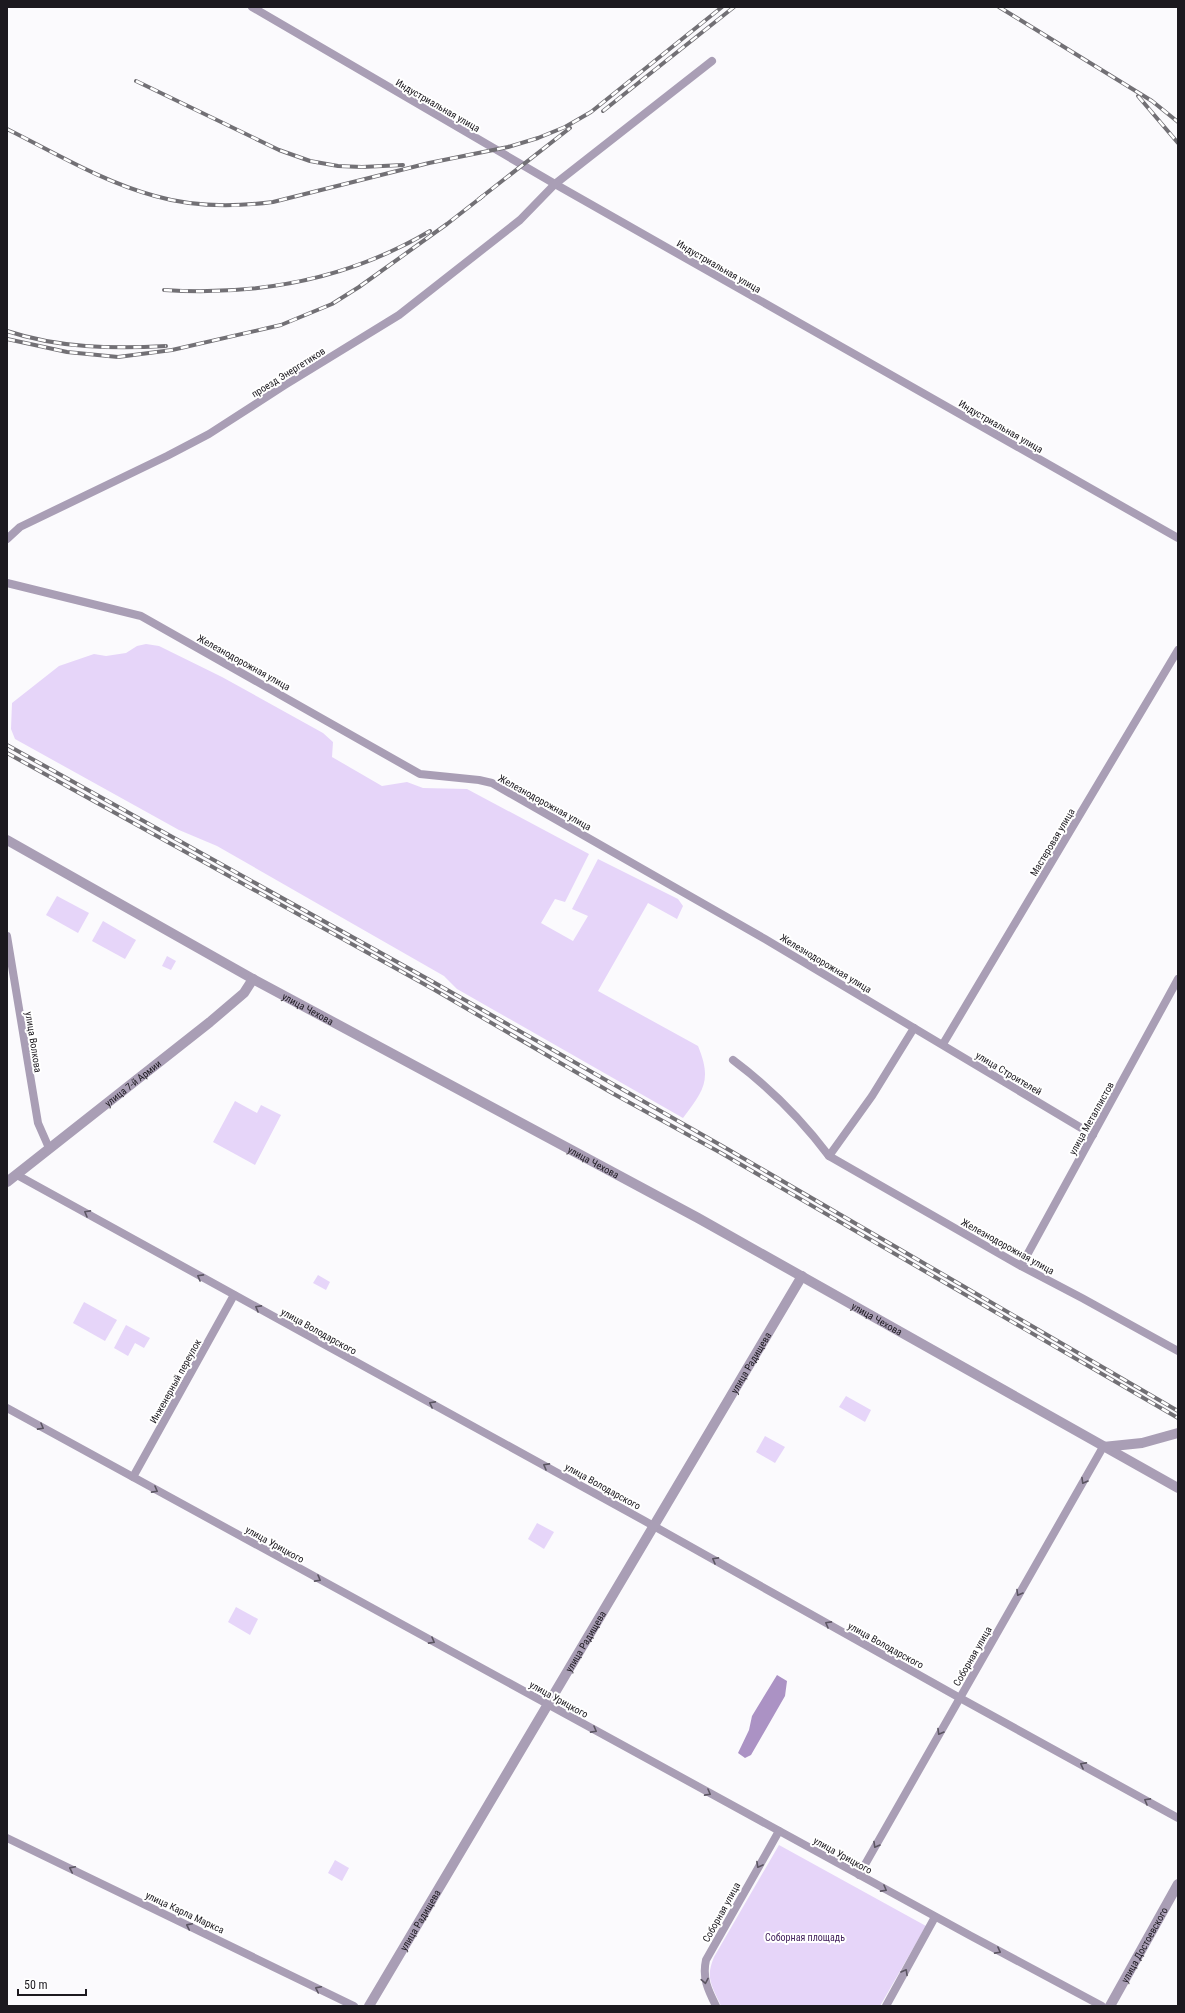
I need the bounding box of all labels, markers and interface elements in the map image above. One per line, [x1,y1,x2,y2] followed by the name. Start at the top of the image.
[394,77,482,134] street label: Индустриальная улица
[675,238,763,295] street label: Индустриальная улица
[249,345,327,400] street label: проезд Энергетиков
[957,398,1045,455] street label: Индустриальная улица
[195,632,292,693] street label: Железнодорожная улица
[496,772,593,833] street label: Железнодорожная улица
[1028,806,1077,878] street label: Мастеровая улица
[778,932,874,995] street label: Железнодорожная улица
[280,991,335,1027] street label: улица Чехова
[23,1011,44,1074] street label: улица Волкова
[974,1049,1044,1097] street label: улица Строителей
[103,1058,163,1109] street label: улица 7-й Армии
[1067,1080,1116,1157] street label: улица Металлистов
[566,1144,621,1181] street label: улица Чехова
[83,1210,91,1218] one-way arrow
[959,1216,1056,1277] street label: Железнодорожная улица
[197,1274,204,1281] one-way arrow
[849,1300,904,1338] street label: улица Чехова
[255,1306,262,1313] one-way arrow
[279,1306,358,1357] street label: улица Володарского
[729,1330,773,1395] street label: улица Радищева
[148,1337,203,1425] street label: Инженерный переулок
[429,1402,436,1409] one-way arrow
[37,1423,44,1430] one-way arrow
[563,1461,642,1512] street label: улица Володарского
[543,1464,551,1471] one-way arrow
[1081,1477,1088,1484] one-way arrow
[151,1485,158,1492] one-way arrow
[244,1524,306,1565] street label: улица Урицкого
[712,1557,719,1565] one-way arrow
[314,1574,322,1582] one-way arrow
[1017,1589,1024,1597] one-way arrow
[563,1609,608,1674] street label: улица Радищева
[846,1620,925,1671] street label: улица Володарского
[825,1621,832,1628] one-way arrow
[951,1624,994,1688] street label: Соборная улица
[428,1637,436,1644] one-way arrow
[528,1679,590,1720] street label: улица Урицкого
[590,1726,597,1733] one-way arrow
[938,1728,945,1735] one-way arrow
[1080,1762,1087,1769] one-way arrow
[704,1788,712,1795] one-way arrow
[1144,1798,1152,1805] one-way arrow
[812,1835,874,1876] street label: улица Урицкого
[873,1841,880,1848] one-way arrow
[757,1861,764,1868] one-way arrow
[69,1866,76,1874] one-way arrow
[700,1880,743,1944] street label: Соборная улица
[880,1884,887,1891] one-way arrow
[398,1888,443,1953] street label: улица Радищева
[144,1889,226,1936] street label: улица Карла Маркса
[1119,1905,1170,1985] street label: улица Достоевского
[186,1923,193,1931] one-way arrow
[765,1932,845,1943] park label: Соборная площадь
[994,1946,1001,1953] one-way arrow
[900,1969,907,1976] one-way arrow
[18,1971,86,1997] scale bar
[700,1977,709,1984] one-way arrow
[24,1978,48,1992] text: 50 m
[315,1986,323,1994] one-way arrow

